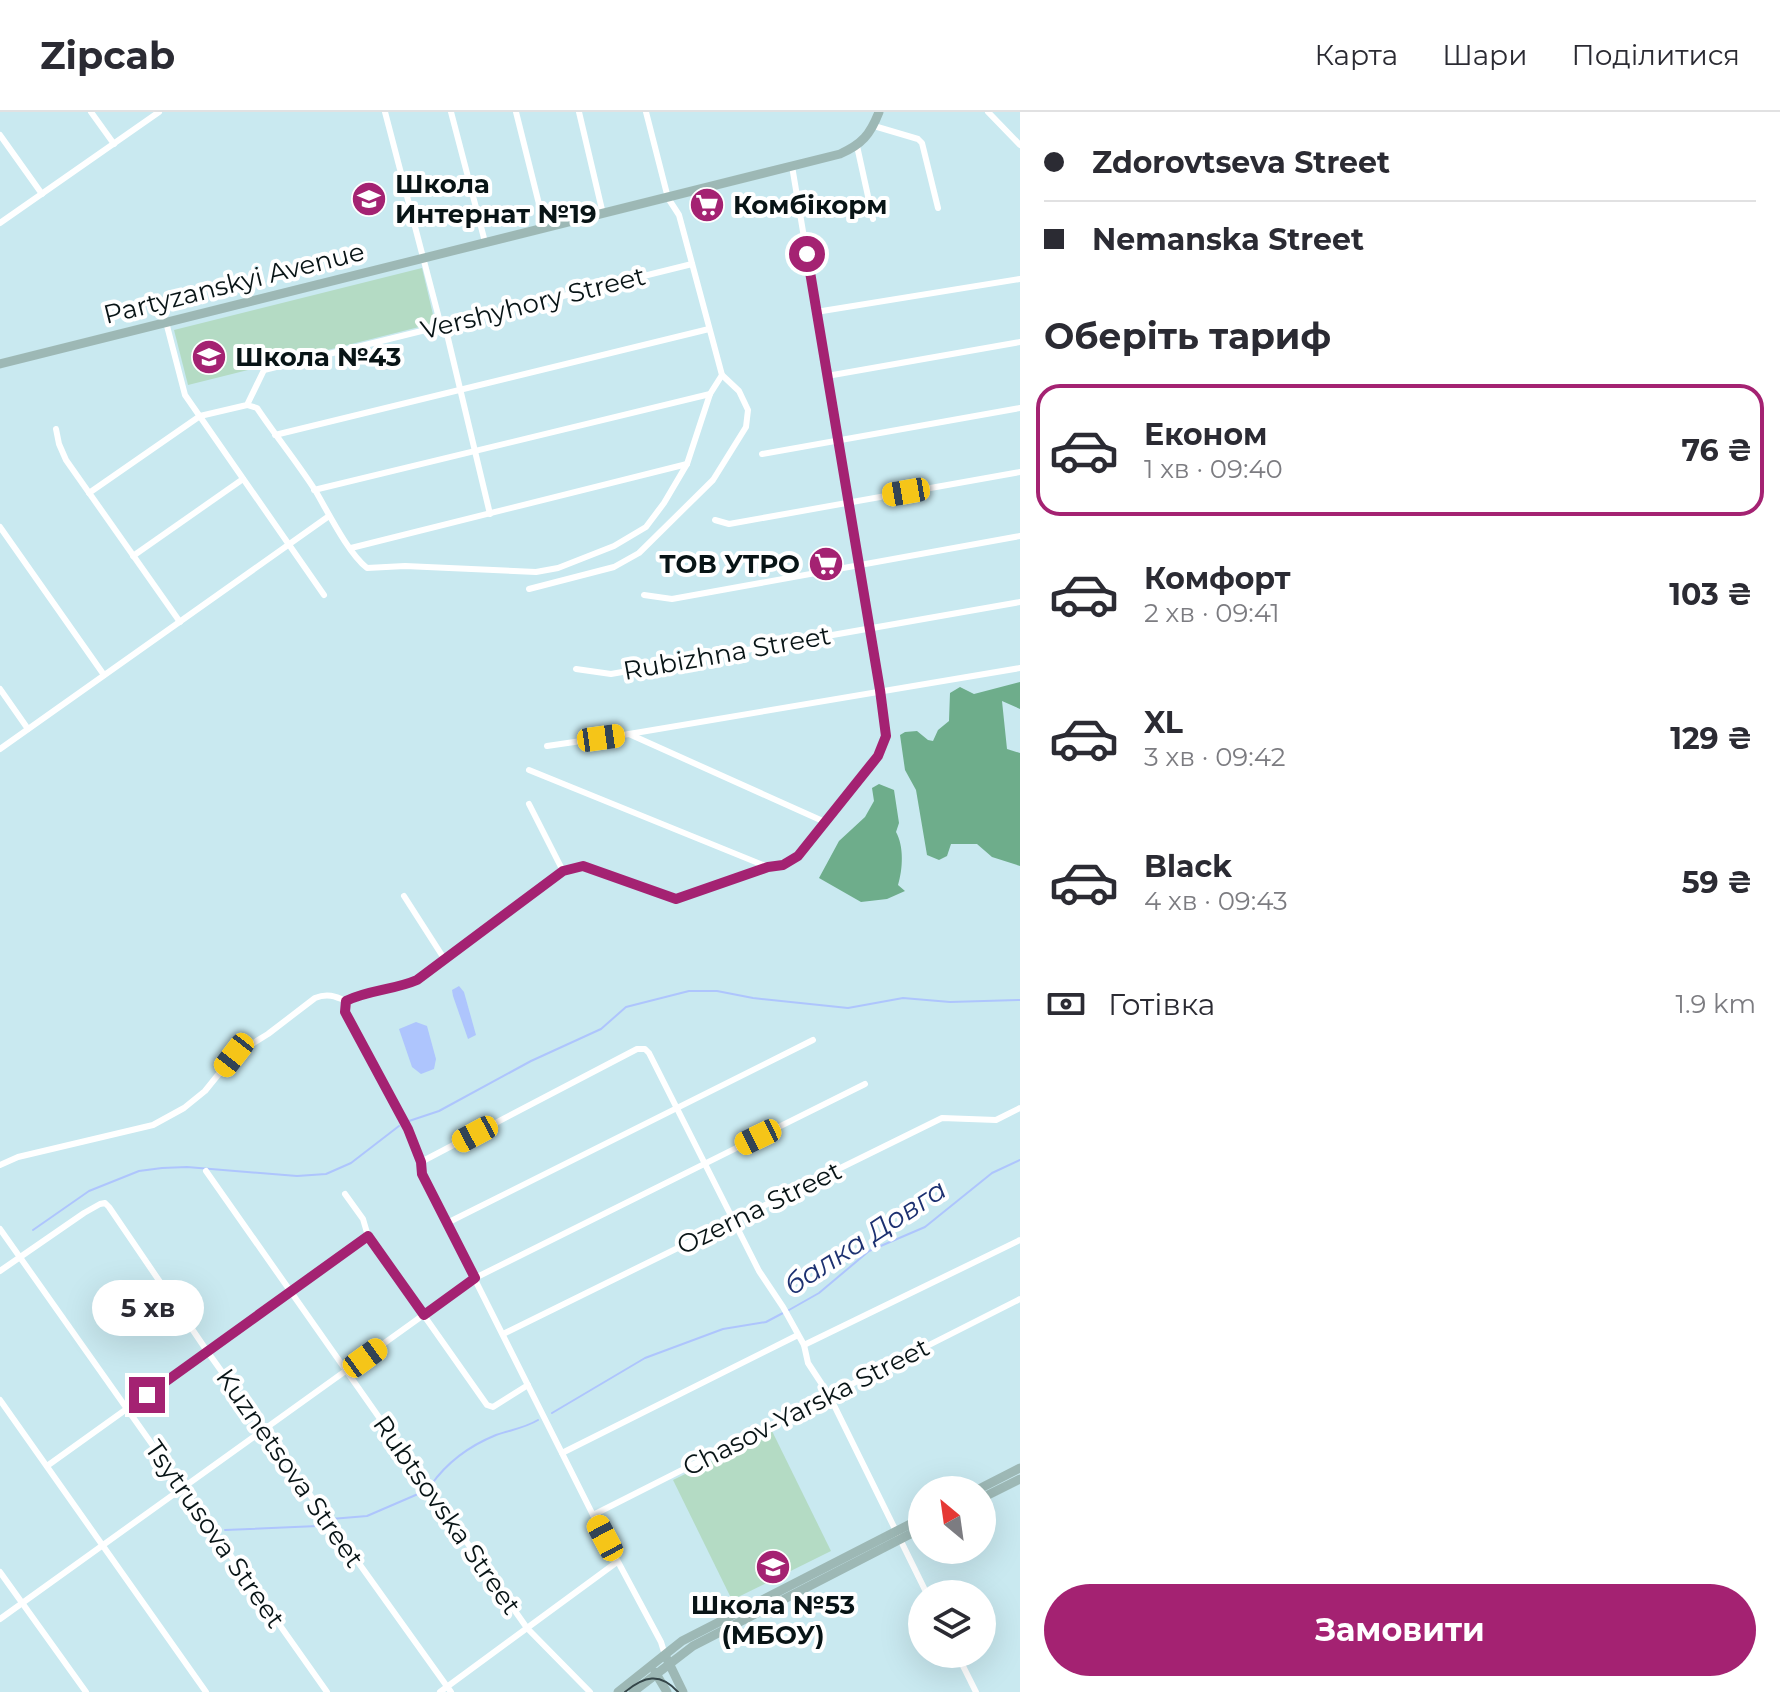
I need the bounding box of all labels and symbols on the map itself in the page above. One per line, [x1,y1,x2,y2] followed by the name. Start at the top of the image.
[395,168,597,230] place label: Школа Интернат №19
[350,180,388,218] school or university icon: Школа Интернат №19
[688,186,726,224] supermarket icon: Комбікорм
[733,189,888,221] place label: Комбікорм
[100,235,368,331] street label: Partyzanskyi Avenue
[789,236,825,272] route start
[417,260,649,346] street label: Vershyhory Street
[190,338,228,376] school or university icon: Школа №43
[235,341,402,373] place label: Школа №43
[880,476,932,508] car
[807,545,845,583] supermarket icon: ТОВ УТРО
[659,548,800,580] place label: ТОВ УТРО
[621,619,833,687] street label: Rubizhna Street
[576,723,626,753] car
[210,1029,258,1081] car
[448,1112,502,1156] car
[731,1116,785,1158] car
[671,1154,847,1262] street label: Ozerna Street
[777,1172,953,1302] water label: балка Довга
[91,1279,203,1335] callout: 5 хв
[678,1331,934,1483] street label: Chasov-Yarska Street
[339,1334,391,1382] car
[209,1362,371,1574] street label: Kuznetsova Street
[129,1377,165,1413] route end
[366,1409,528,1621] street label: Rubtsovska Street
[138,1434,292,1634] street label: Tsytrusova Street
[908,1476,996,1564] north arrow
[583,1511,627,1565] car
[754,1548,792,1586] school or university icon: Школа №53 (МБОУ)
[691,1589,855,1651] place label: Школа №53 (МБОУ)

